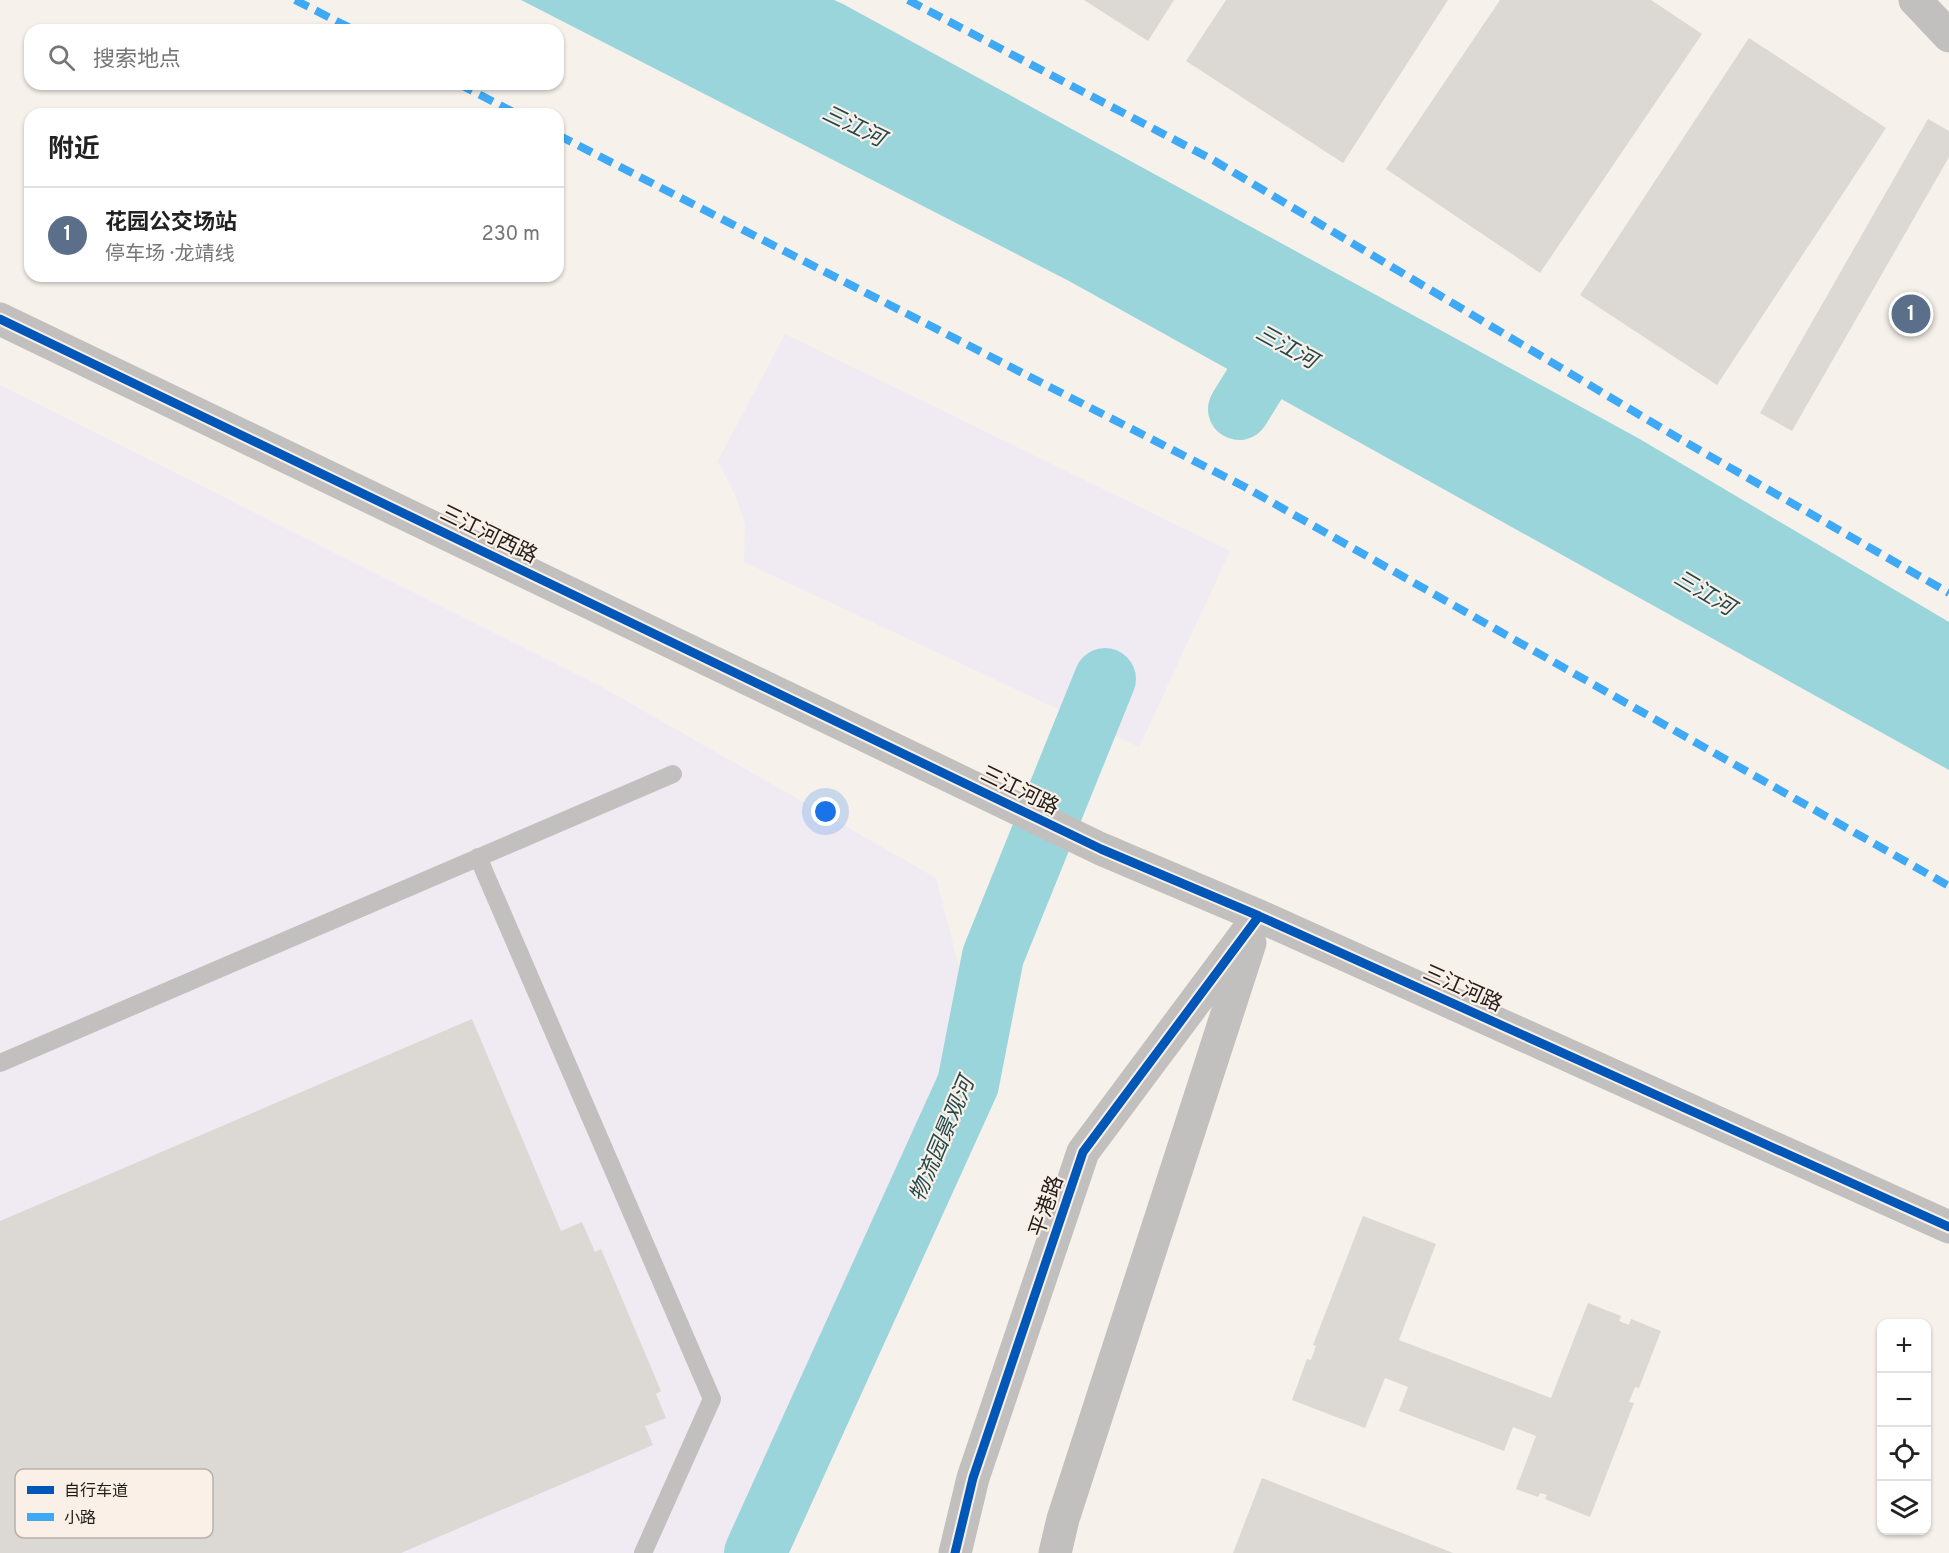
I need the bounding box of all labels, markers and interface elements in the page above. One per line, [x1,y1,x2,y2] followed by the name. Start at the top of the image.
[24,24,564,90] search box
[45,41,78,74] icon: search
[93,47,181,74] text: 搜索地点
[817,101,892,156] water label: 三江河
[48,134,100,167] text: 附近
[105,210,237,237] text: 花园公交场站
[64,222,72,248] text: 1
[481,222,540,248] text: 230 m
[105,242,234,268] text: 停车场 · 龙靖线
[1892,292,1930,336] pin: 1
[1250,320,1325,378] water label: 三江河
[435,500,541,570] street label: 三江河西路
[1668,566,1742,625] water label: 三江河
[976,761,1063,822] street label: 三江河路
[811,797,840,826] your location
[1419,960,1506,1019] street label: 三江河路
[905,1070,983,1206] water label: 物流园景观河
[1024,1172,1070,1241] street label: 平港路
[1877,1319,1931,1535] map controls
[1877,1319,1931,1373] button: +
[1877,1373,1931,1427] button: −
[1877,1427,1931,1481] button: locate
[15,1469,213,1538] legend
[1877,1481,1931,1535] button: layers
[64,1482,128,1502] text: 自行车道
[64,1509,96,1529] text: 小路

